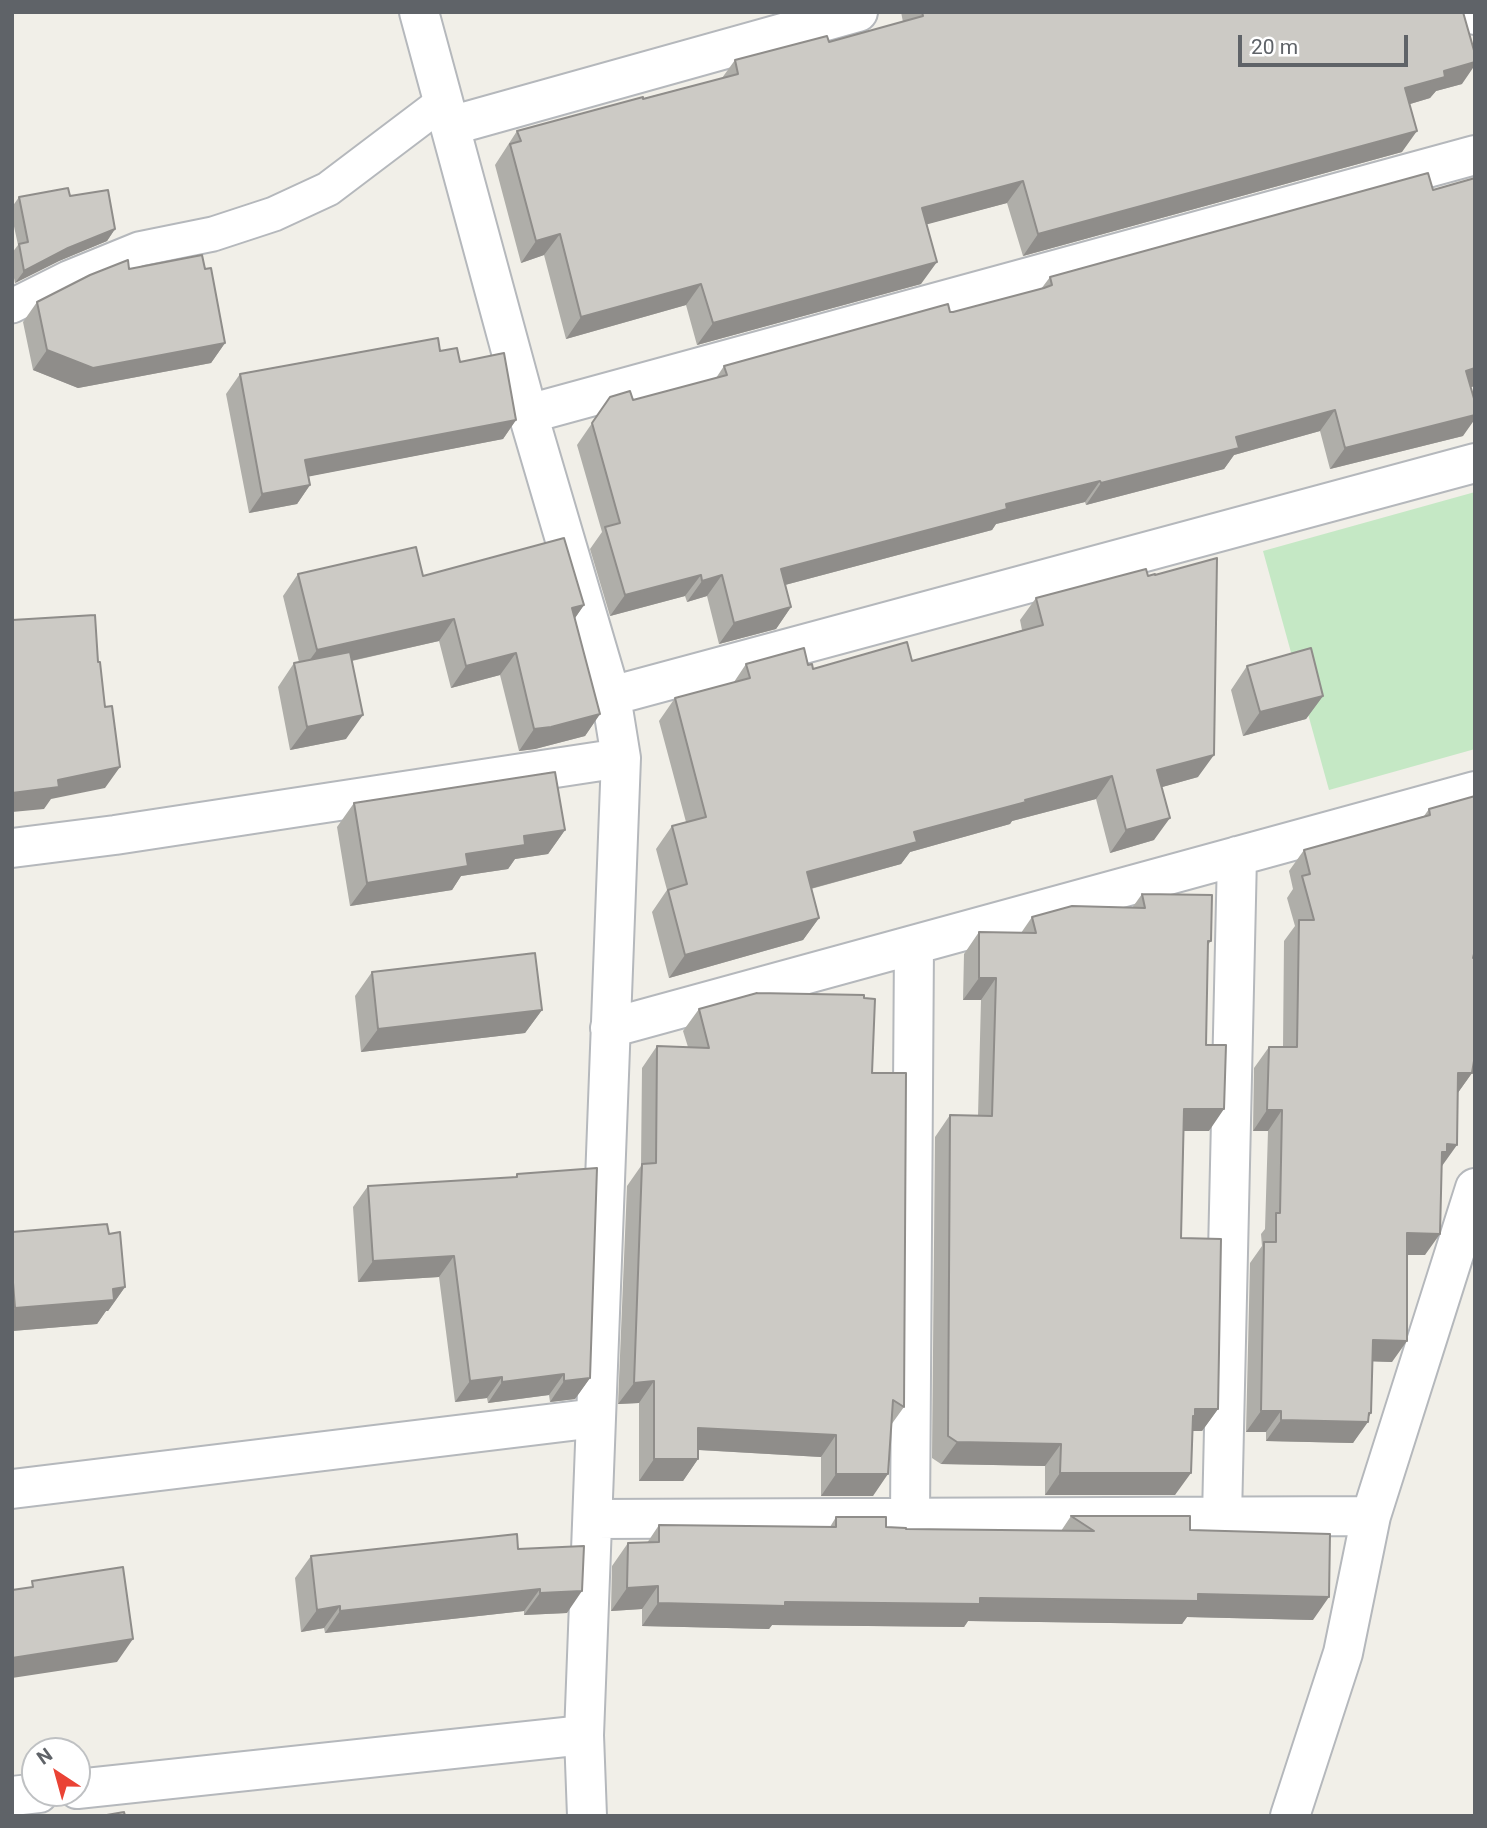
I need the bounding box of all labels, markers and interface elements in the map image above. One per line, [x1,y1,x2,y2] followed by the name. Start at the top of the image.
[1242,21,1412,65] scale bar
[1251,35,1298,59] text: 20 m
[21,1737,91,1807] north arrow
[32,1743,57,1769] text: N

